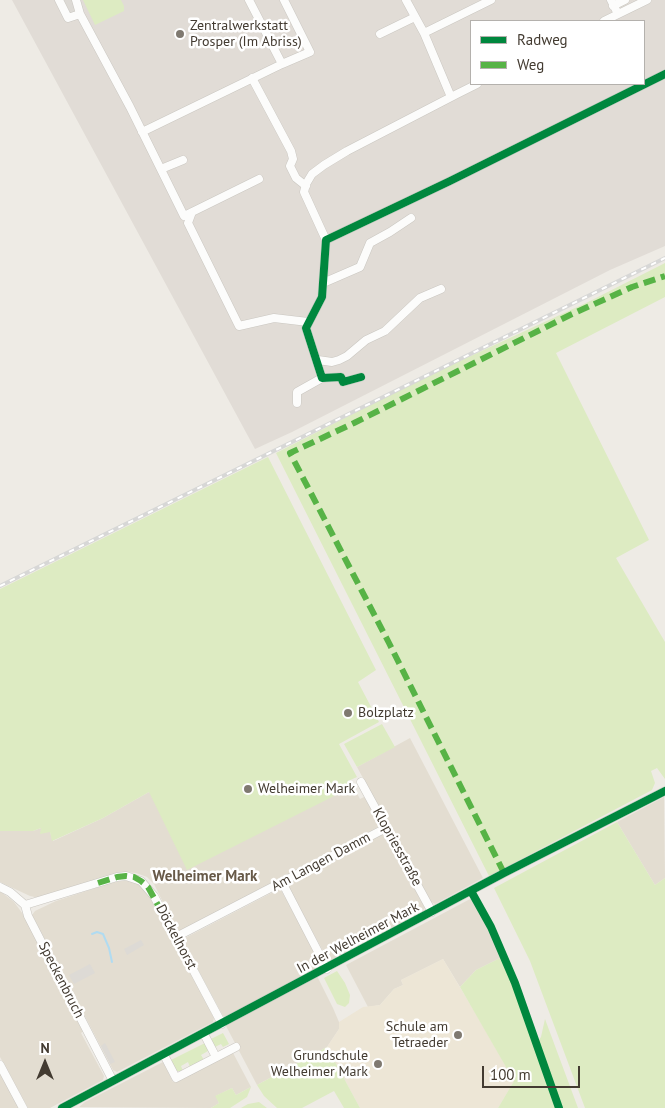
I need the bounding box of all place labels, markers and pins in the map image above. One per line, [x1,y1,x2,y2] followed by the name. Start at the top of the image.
[190,18,302,50] place label: Zentralwerkstatt Prosper (Im Abriss)
[174,28,186,40] marker: Zentralwerkstatt Prosper (Im Abriss)
[358,705,414,721] place label: Bolzplatz
[342,707,354,719] marker: Bolzplatz
[258,781,355,797] place label: Welheimer Mark
[242,783,254,795] marker: Welheimer Mark
[386,1019,448,1052] place label: Schule am Tetraeder
[452,1029,464,1041] marker: Schule am Tetraeder
[271,1048,368,1080] place label: Grundschule Welheimer Mark
[372,1058,384,1070] marker: Grundschule Welheimer Mark

